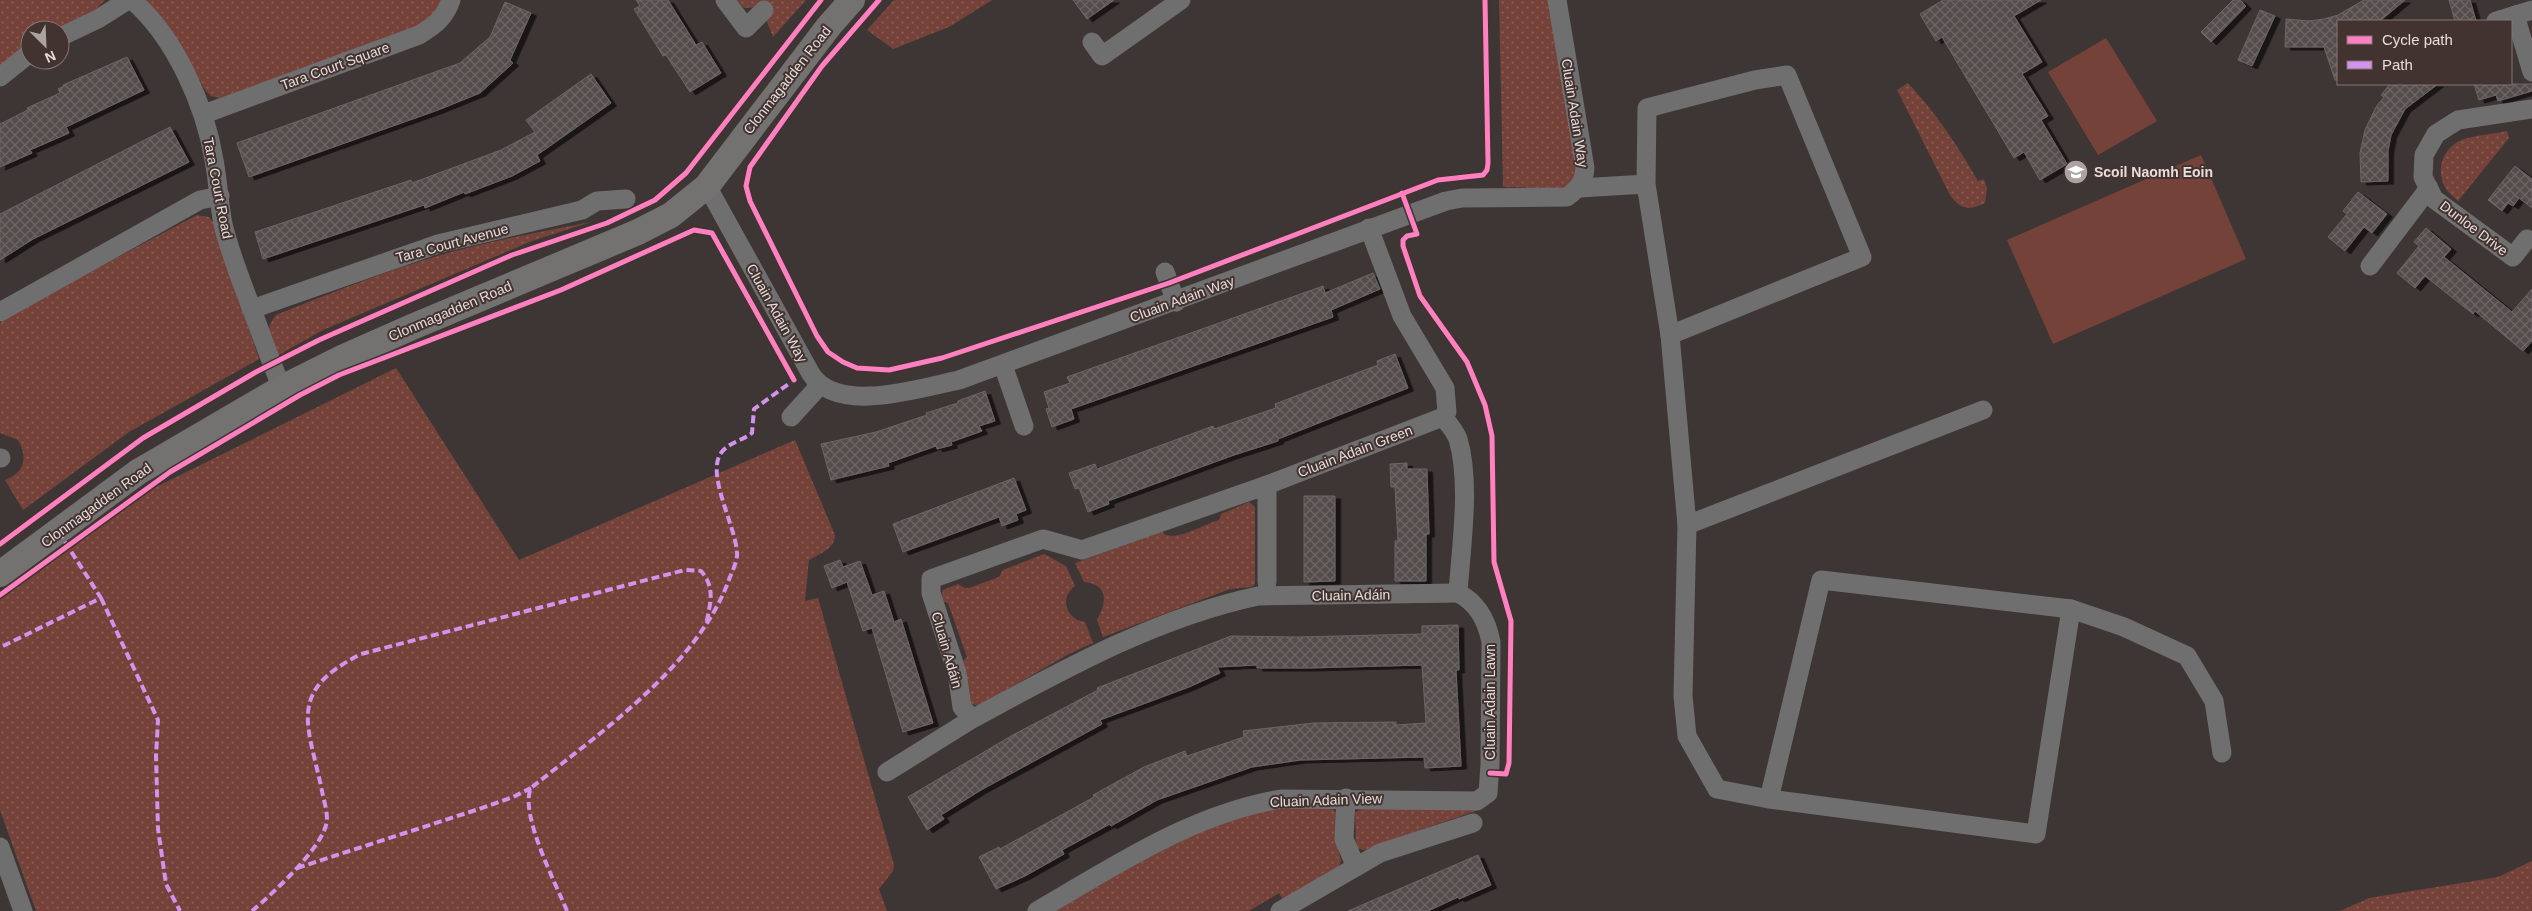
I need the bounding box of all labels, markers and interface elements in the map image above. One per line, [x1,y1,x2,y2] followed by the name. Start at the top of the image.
[20,20,70,70] north arrow
[2337,20,2512,85] legend
[740,23,834,137] street label: Clonmagadden Road
[2382,31,2453,48] text: Cycle path
[279,39,392,93] street label: Tara Court Square
[42,48,58,66] text: N
[2382,56,2413,73] text: Path
[1558,57,1592,169] street label: Cluain Adain Way
[200,136,236,240] street label: Tara Court Road
[2063,159,2089,185] school or university icon: Scoil Naomh Eoin
[2094,164,2213,180] place label: Scoil Naomh Eoin
[2437,197,2511,259] street label: Dunloe Drive
[394,220,510,266] street label: Tara Court Avenue
[743,261,811,365] street label: Cluain Adain Way
[1128,273,1236,325] street label: Cluain Adain Way
[386,278,514,344] street label: Clonmagadden Road
[1295,422,1415,480] street label: Cluain Adain Green
[38,460,154,550] street label: Clonmagadden Road
[1312,586,1390,604] street label: Cluain Adáin
[928,610,966,690] street label: Cluain Adáin
[1482,644,1498,760] street label: Cluain Adain Lawn
[1269,790,1383,810] street label: Cluain Adain View

